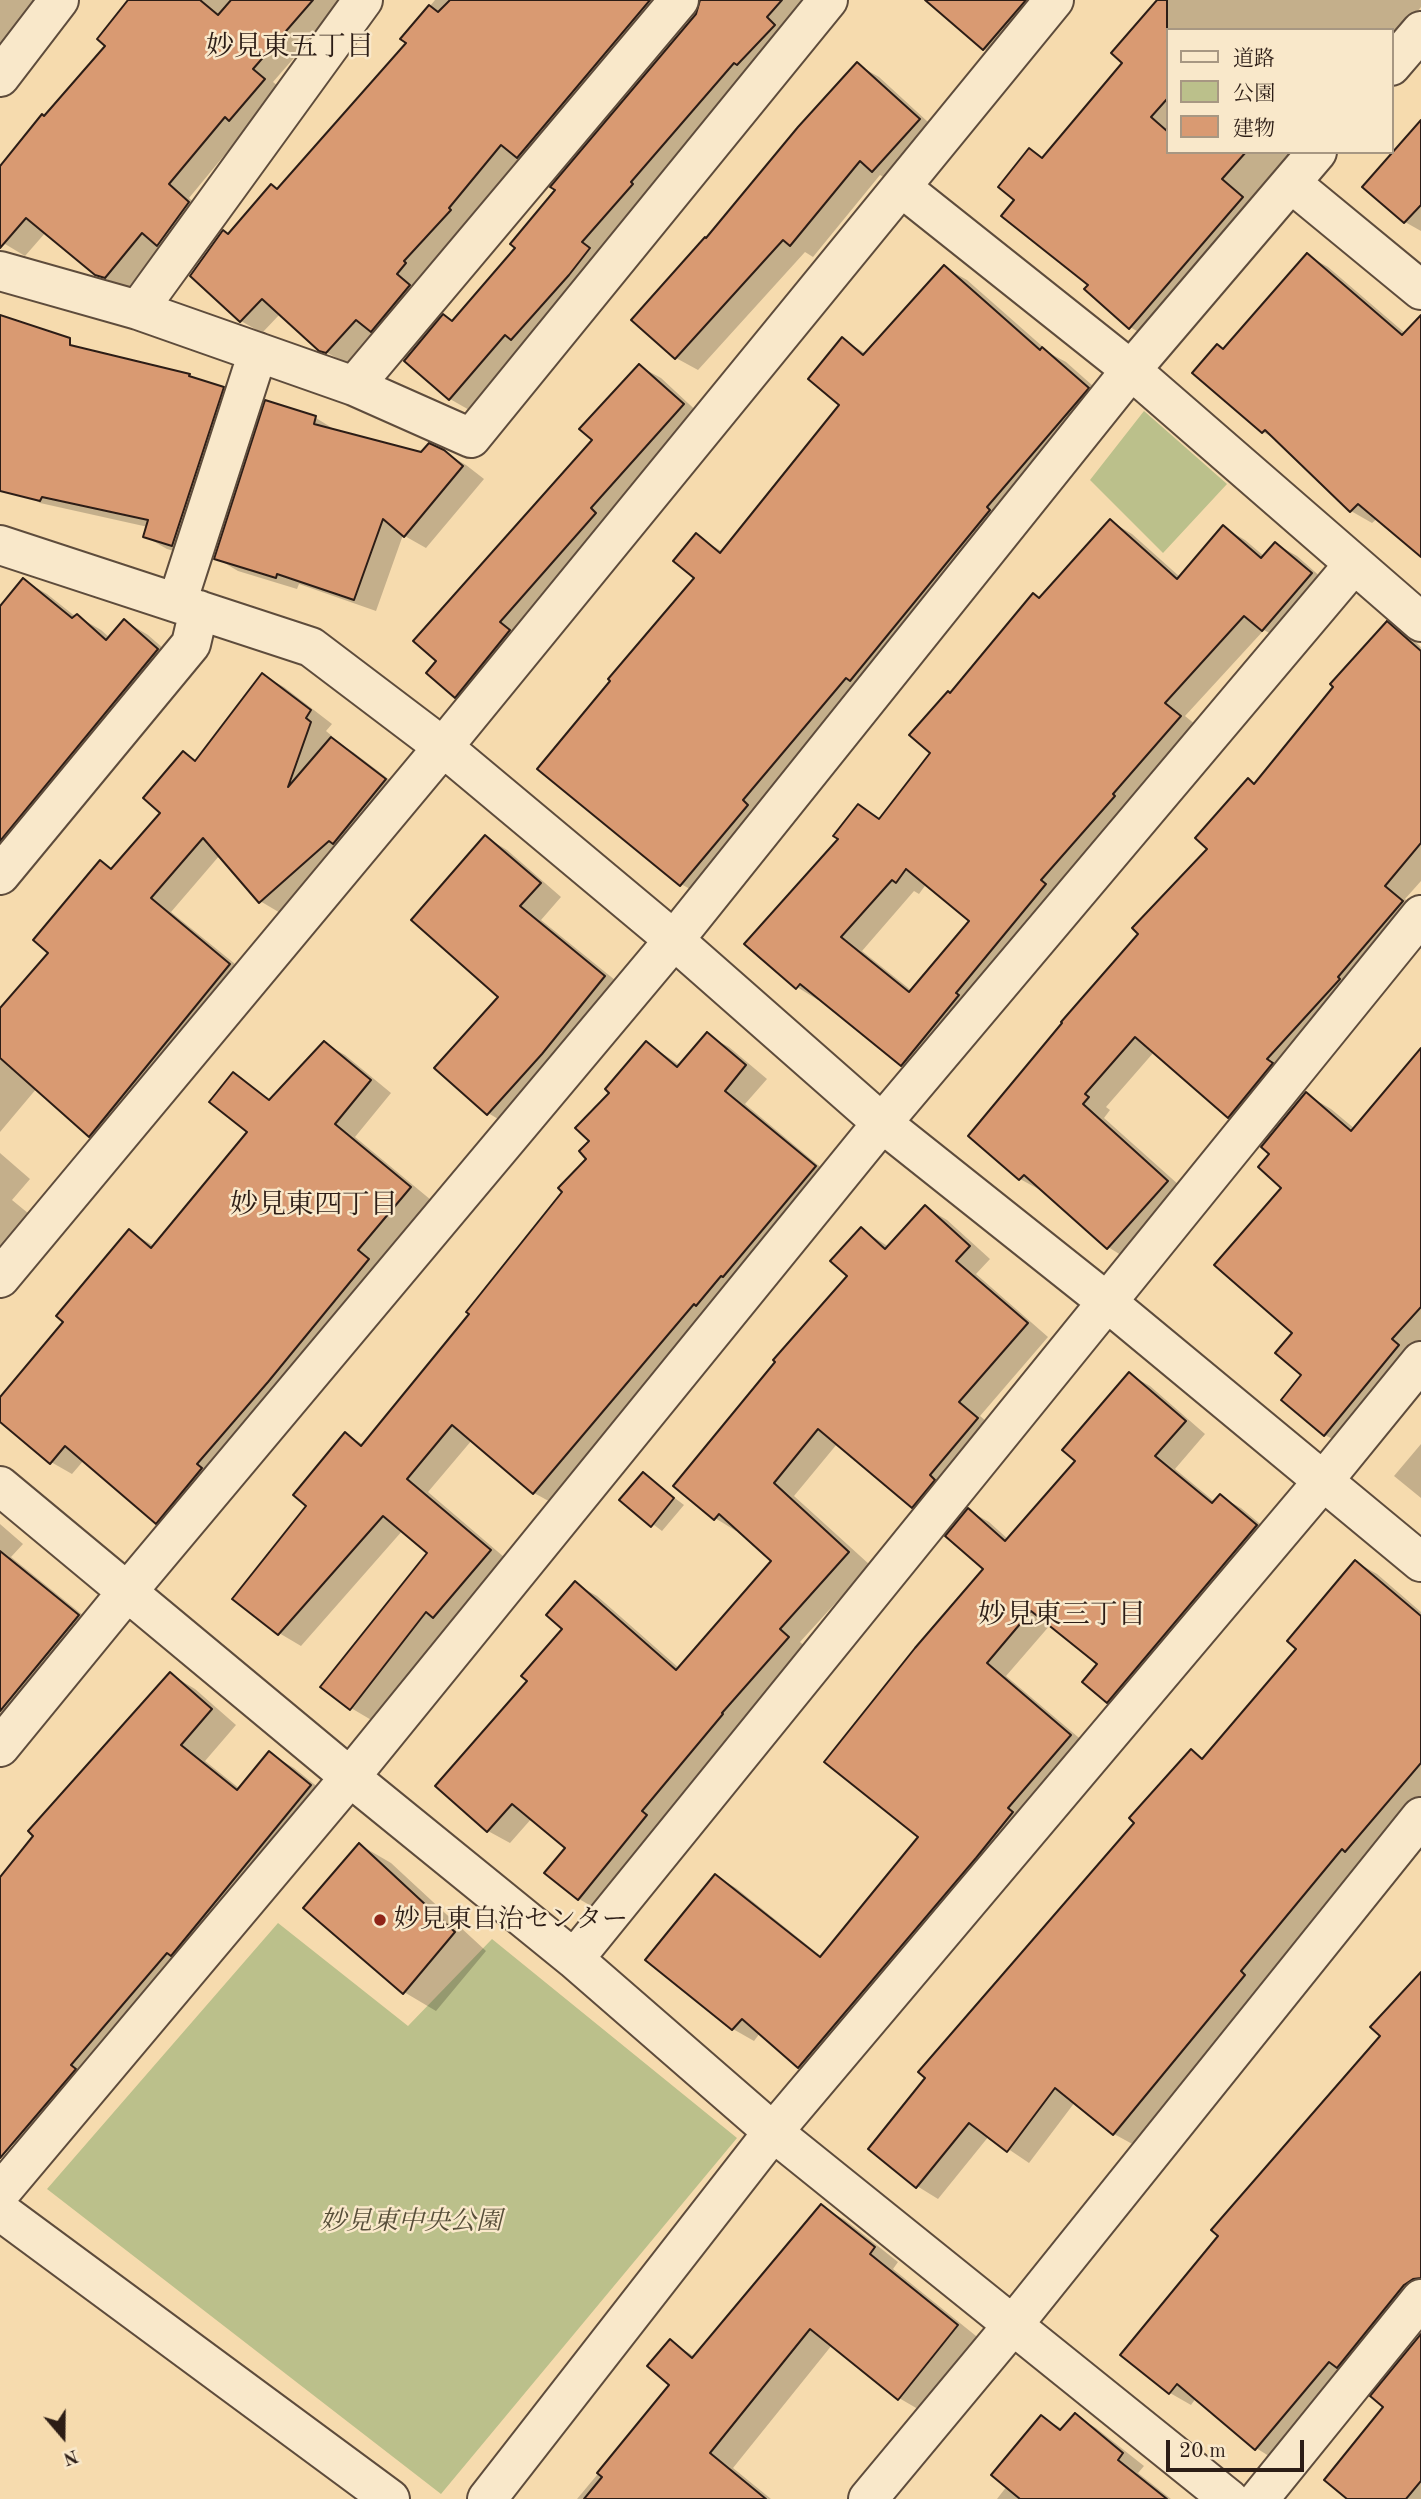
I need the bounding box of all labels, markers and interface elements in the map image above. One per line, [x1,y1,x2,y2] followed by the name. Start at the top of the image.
[1166,28,1393,154] legend
[206,31,374,65] district label: 妙見東五丁目
[1233,49,1275,70] text: 道路
[1233,84,1275,105] text: 公園
[1233,119,1275,140] text: 建物
[230,1189,398,1223] district label: 妙見東四丁目
[978,1599,1146,1633] district label: 妙見東三丁目
[394,1904,628,1936] place label: 妙見東自治センター
[372,1912,388,1928] marker: 妙見東自治センター
[320,2206,502,2238] park label: 妙見東中央公園
[28,2401,98,2471] north arrow
[1169,2426,1307,2470] scale bar
[1179,2441,1226,2462] text: 20 m
[60,2445,80,2468] text: N

